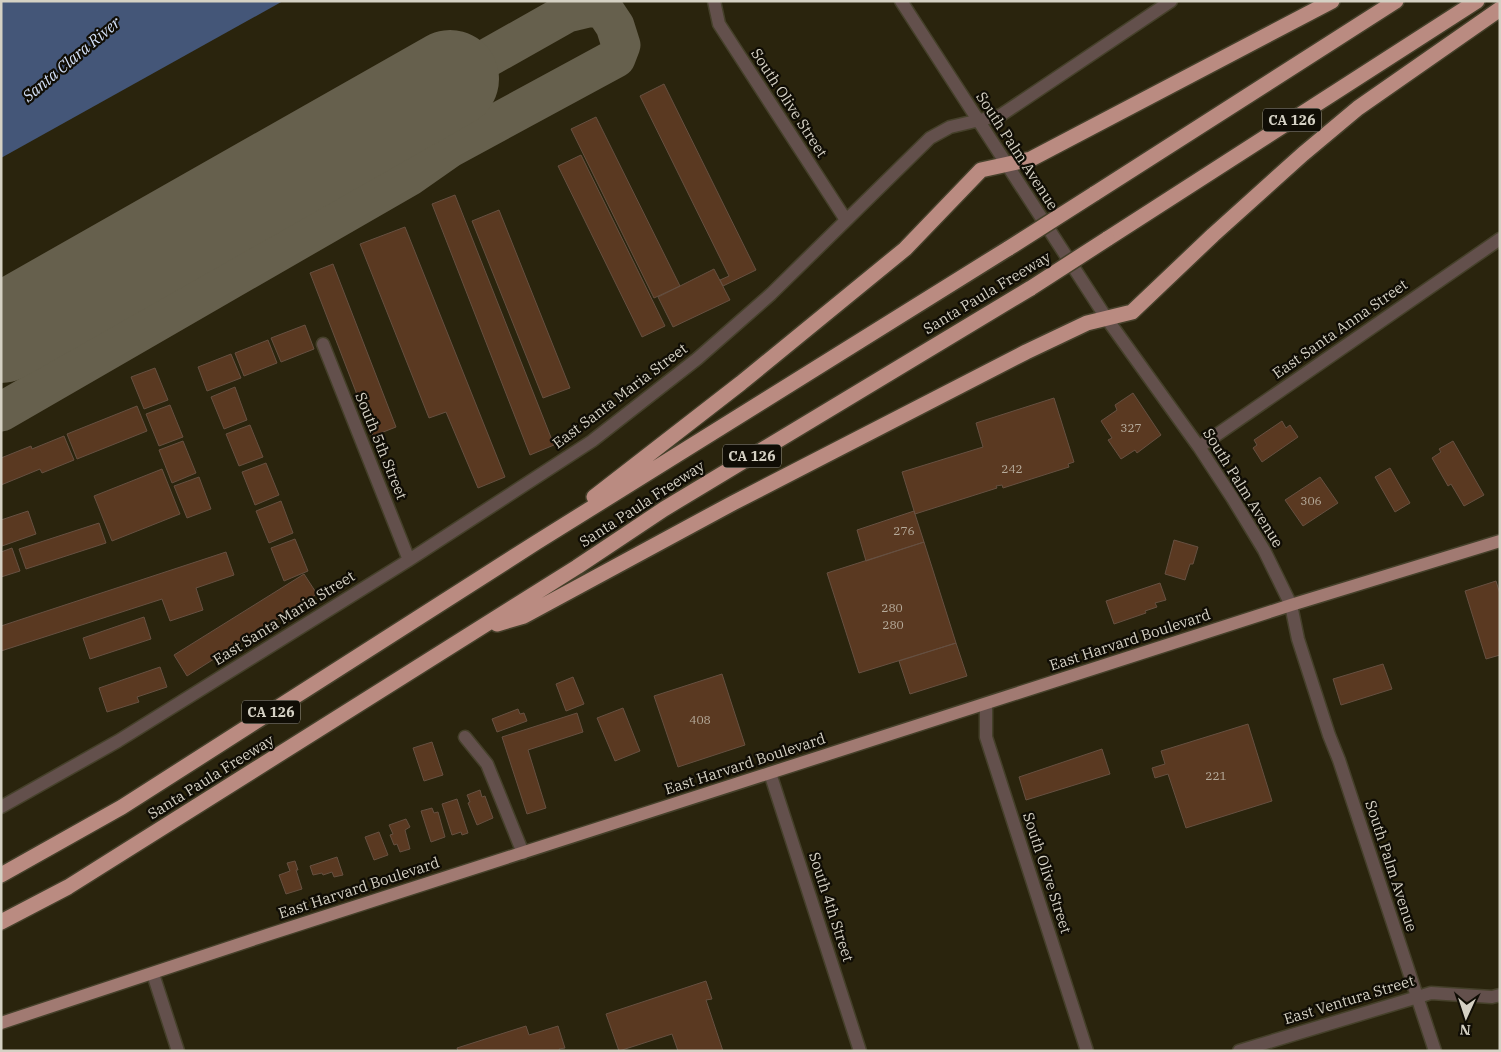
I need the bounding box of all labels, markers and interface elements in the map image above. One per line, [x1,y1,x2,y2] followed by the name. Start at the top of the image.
[17,12,125,106] water label: Santa Clara River
[747,45,832,161] street label: South Olive Street
[972,88,1063,213] street label: South Palm Avenue
[1263,108,1321,132] road number: CA 126
[919,247,1054,338] street label: Santa Paula Freeway
[1268,275,1411,382] street label: East Santa Anna Street
[549,339,691,452] street label: East Santa Maria Street
[351,389,412,502] street label: South 5th Street
[1120,420,1142,435] house number: 327
[1199,425,1288,551] street label: South Palm Avenue
[723,444,781,468] road number: CA 126
[575,456,708,551] street label: Santa Paula Freeway
[1001,461,1023,476] house number: 242
[1300,493,1322,508] house number: 306
[893,523,915,538] house number: 276
[209,566,358,669] street label: East Santa Maria Street
[881,600,903,615] house number: 280
[1047,604,1213,675] street label: East Harvard Boulevard
[882,617,904,632] house number: 280
[242,700,300,724] road number: CA 126
[689,712,711,727] house number: 408
[662,728,828,799] street label: East Harvard Boulevard
[144,730,278,823] street label: Santa Paula Freeway
[1205,768,1227,783] house number: 221
[1361,798,1422,934] street label: South Palm Avenue
[1019,810,1076,936] street label: South Olive Street
[805,850,858,964] street label: South 4th Street
[276,852,442,923] street label: East Harvard Boulevard
[1281,971,1416,1028] street label: East Ventura Street
[1441,992,1491,1042] north arrow
[1459,1021,1471,1039] text: N

